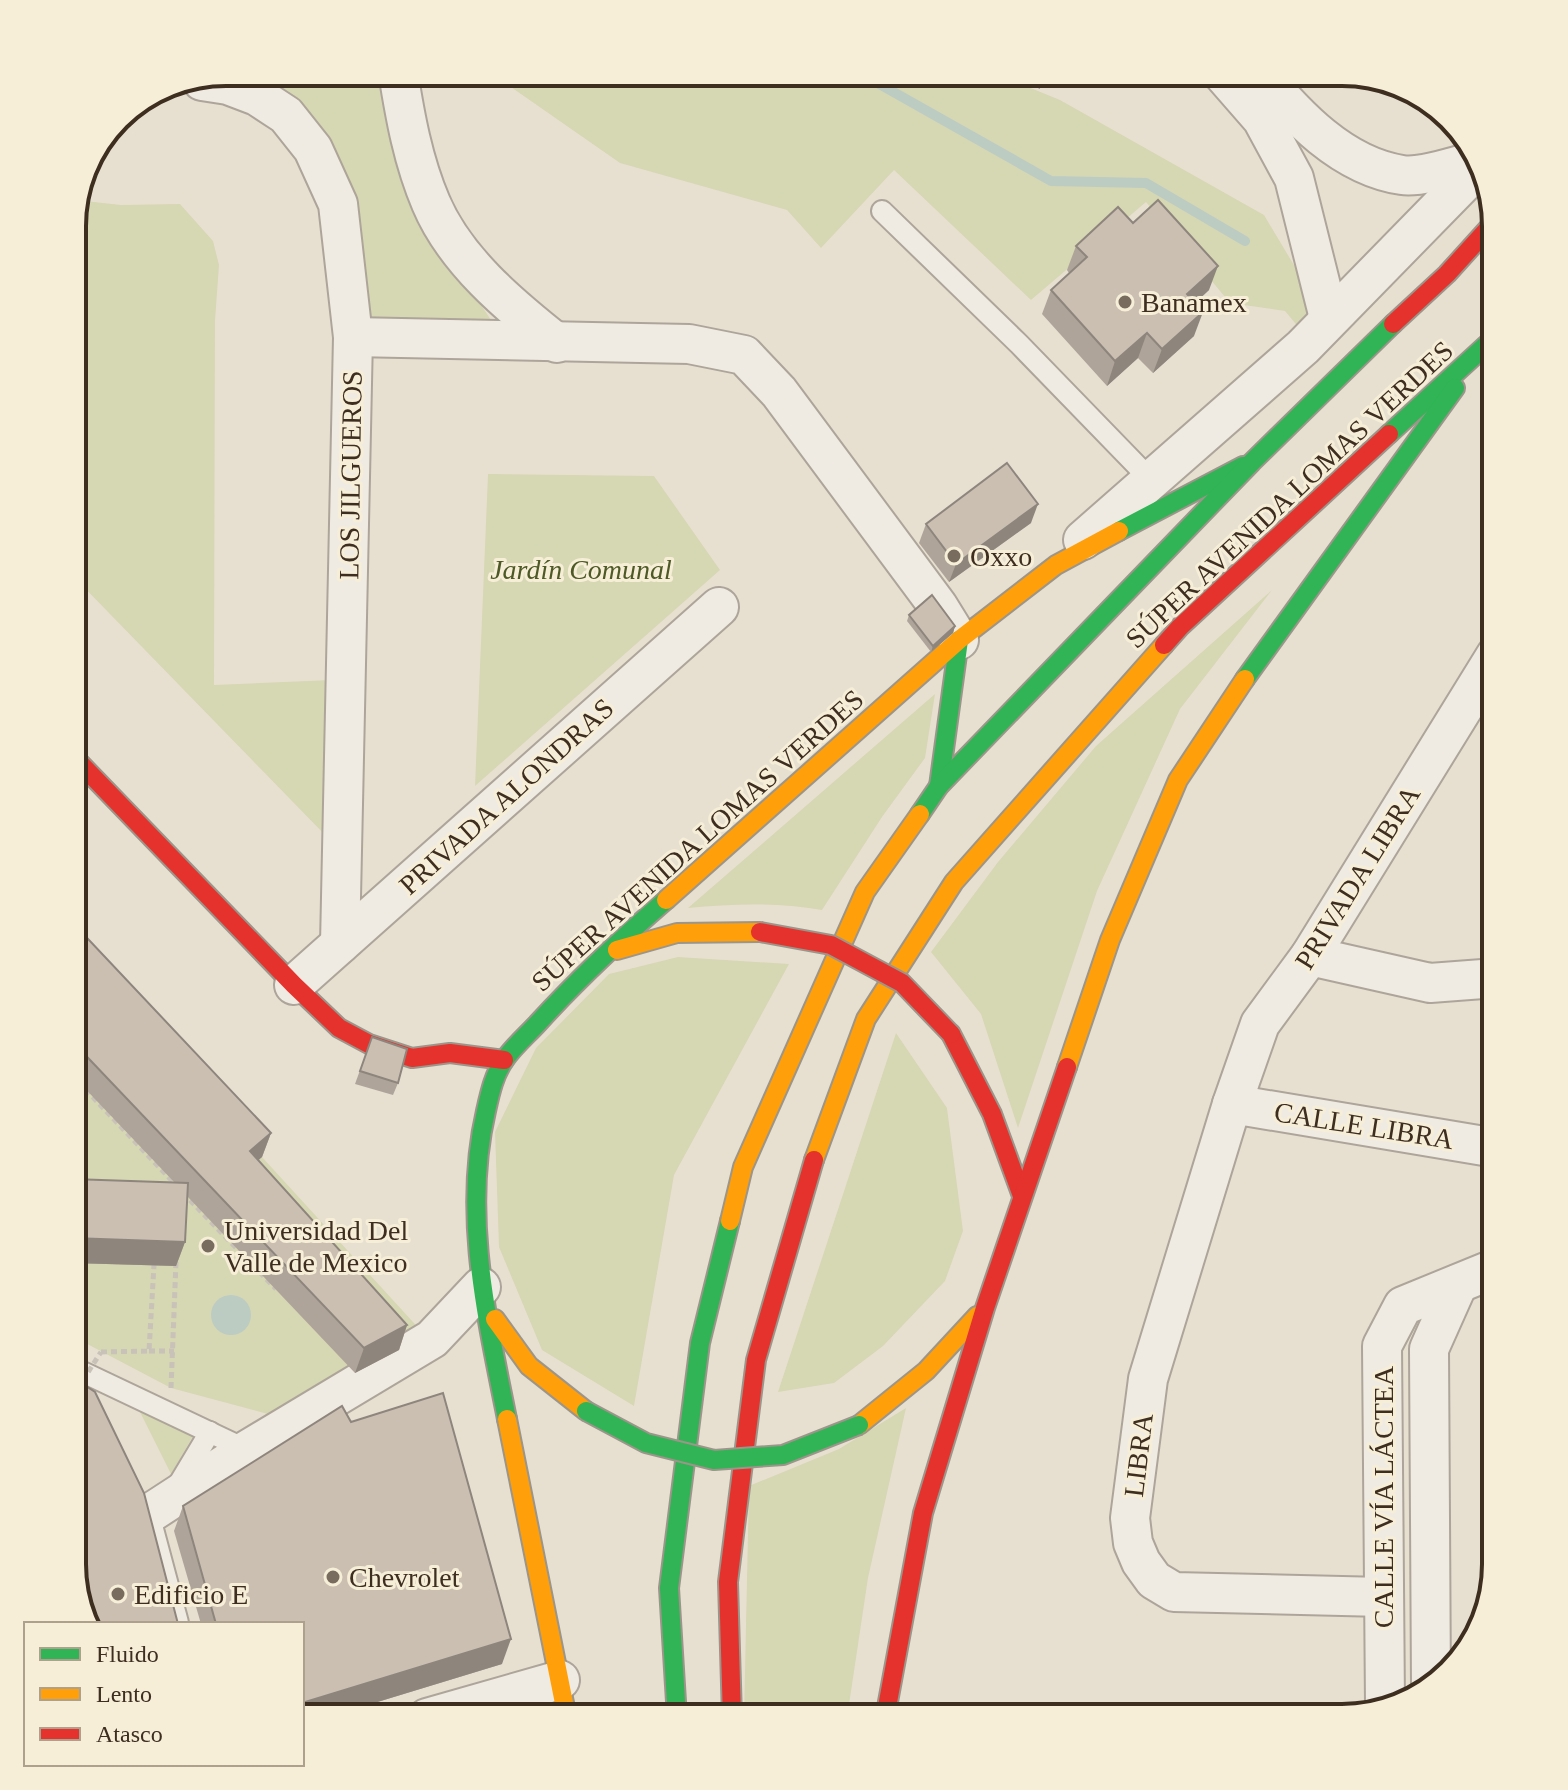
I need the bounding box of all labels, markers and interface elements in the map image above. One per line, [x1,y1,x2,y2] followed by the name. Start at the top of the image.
[1141,287,1247,318] place label: Banamex
[1116,293,1134,311] marker: Banamex
[1120,335,1459,654] street label: SÚPER AVENIDA LOMAS VERDES
[333,370,368,580] street label: LOS JILGUEROS
[970,541,1032,572] place label: Oxxo
[945,547,963,565] marker: Oxxo
[490,554,672,585] park label: Jardín Comunal
[525,683,869,998] street label: SÚPER AVENIDA LOMAS VERDES
[393,692,620,901] street label: PRIVADA ALONDRAS
[1289,779,1427,975] street label: PRIVADA LIBRA
[1272,1096,1457,1155] street label: CALLE LIBRA
[224,1215,409,1278] place label: Universidad Del Valle de Mexico
[199,1237,217,1255] marker: Universidad Del Valle de Mexico
[1368,1365,1399,1628] street label: CALLE VÍA LÁCTEA
[1118,1411,1159,1499] street label: LIBRA
[349,1562,460,1593] place label: Chevrolet
[324,1568,342,1586] marker: Chevrolet
[134,1579,248,1610] place label: Edificio E
[109,1585,127,1603] marker: Edificio E
[24,1622,304,1766] legend
[96,1641,159,1667] text: Fluido
[96,1681,152,1707] text: Lento
[96,1721,163,1747] text: Atasco

